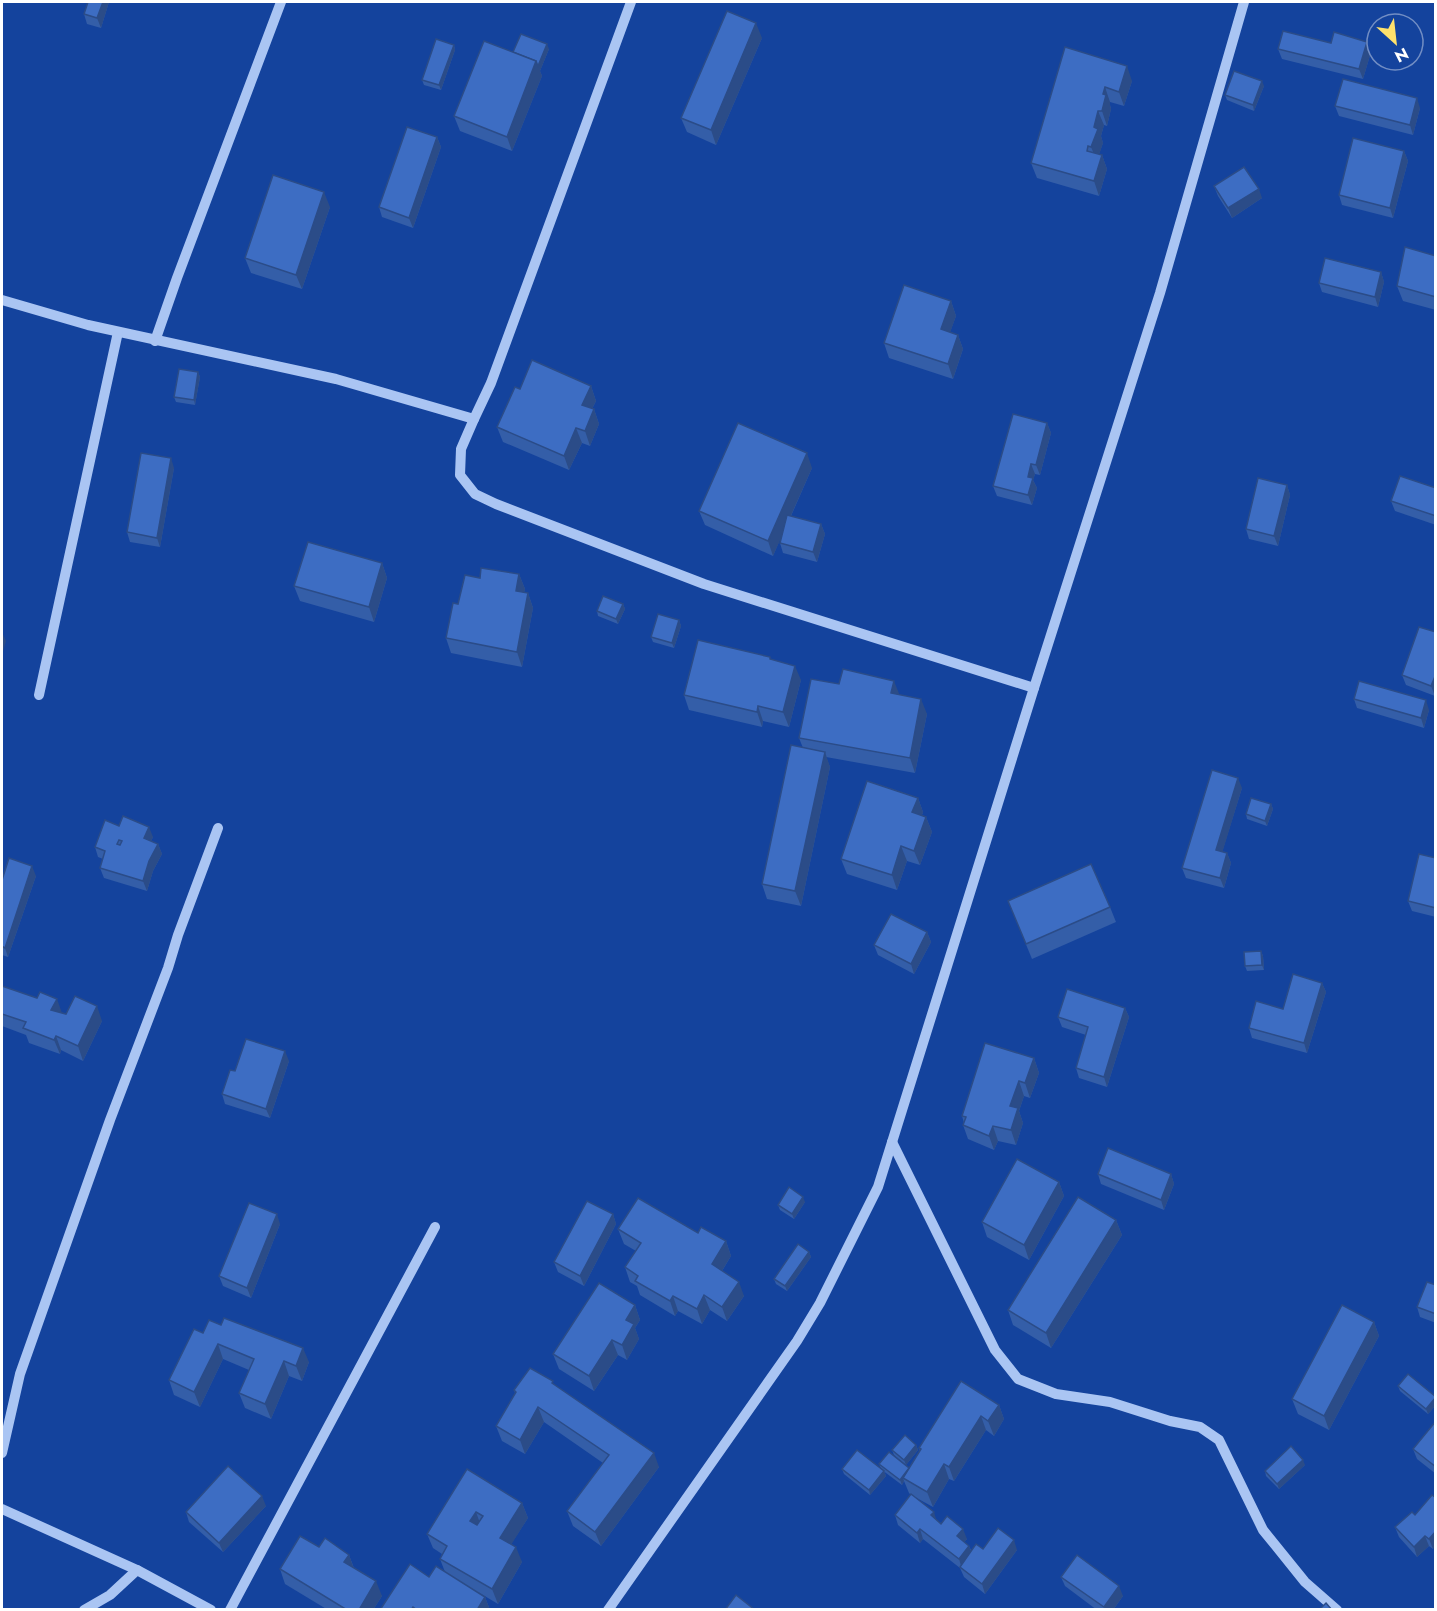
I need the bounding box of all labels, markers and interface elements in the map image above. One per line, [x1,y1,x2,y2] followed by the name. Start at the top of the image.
[1365,12,1425,72] north arrow
[1391,42,1412,68] text: N

